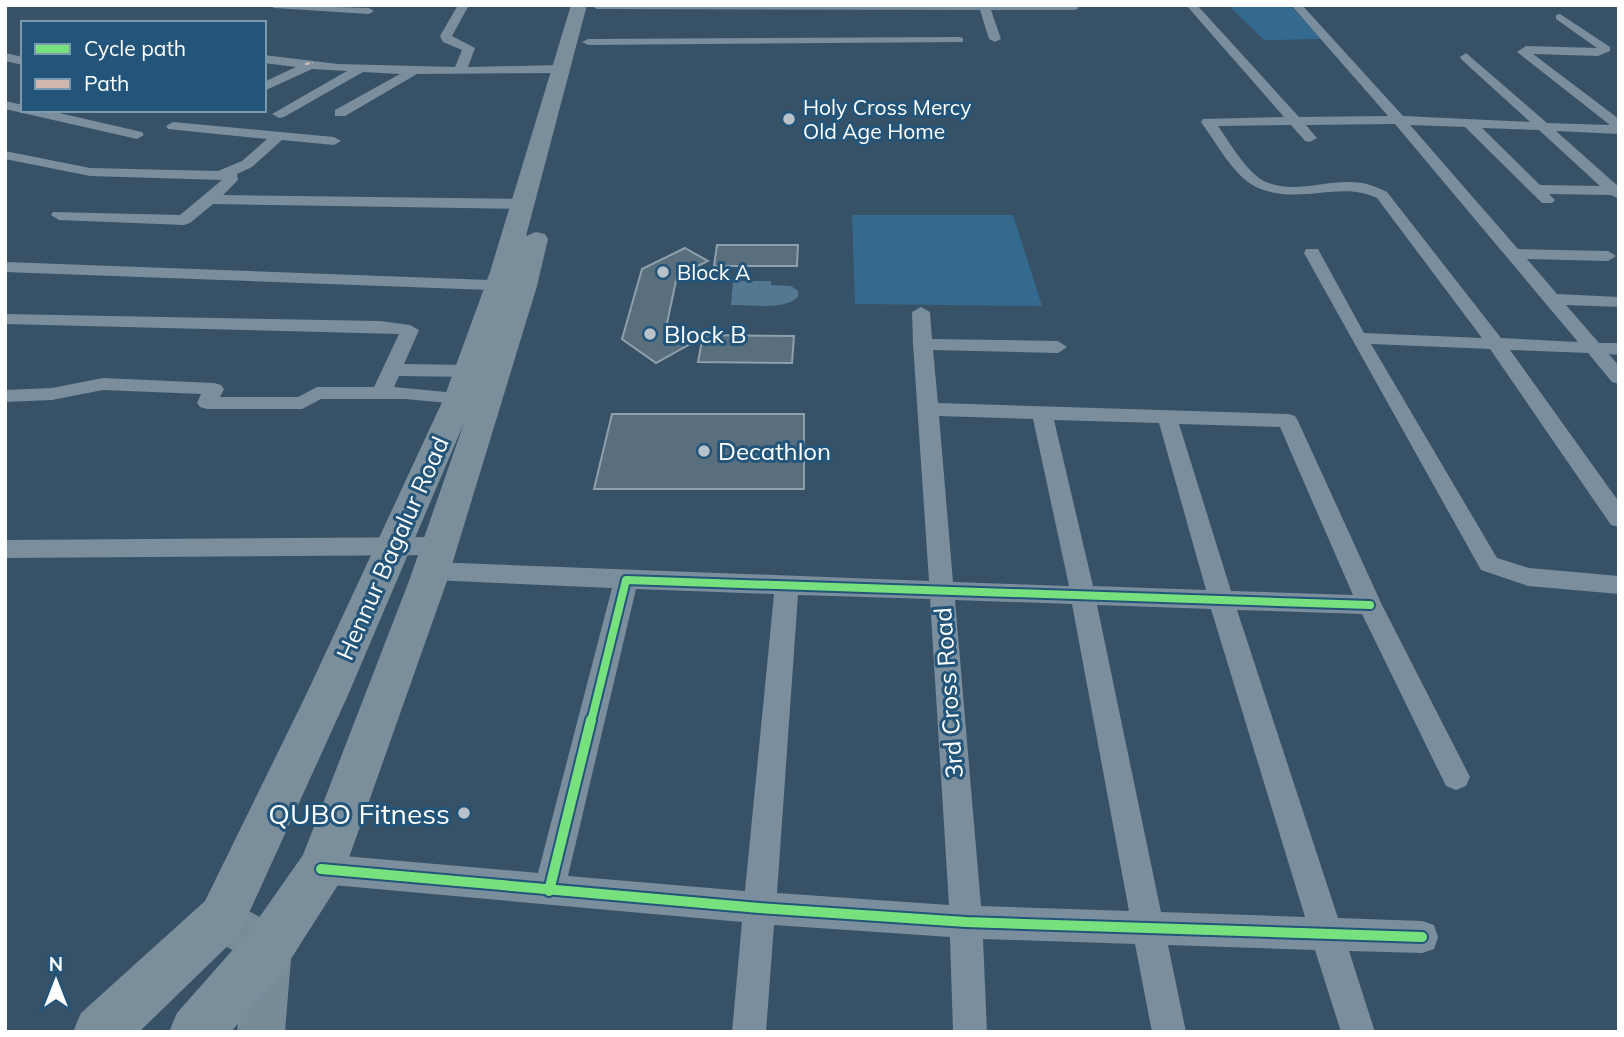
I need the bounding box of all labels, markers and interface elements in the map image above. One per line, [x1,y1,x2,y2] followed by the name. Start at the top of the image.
[21,21,266,112] legend
[84,35,186,61] text: Cycle path
[84,70,129,96] text: Path
[803,94,971,144] place label: Holy Cross Mercy Old Age Home
[781,111,797,127] marker: Holy Cross Mercy Old Age Home
[677,259,751,285] place label: Block A
[655,264,671,280] marker: Block A
[664,319,747,349] place label: Block B
[642,326,658,342] marker: Block B
[329,432,455,664] street label: Hennur Bagalur Road
[718,436,831,466] place label: Decathlon
[696,443,712,459] marker: Decathlon
[927,607,969,779] street label: 3rd Cross Road
[268,796,450,831] place label: QUBO Fitness
[456,805,472,821] marker: QUBO Fitness
[21,946,91,1016] north arrow
[49,952,63,976] text: N

